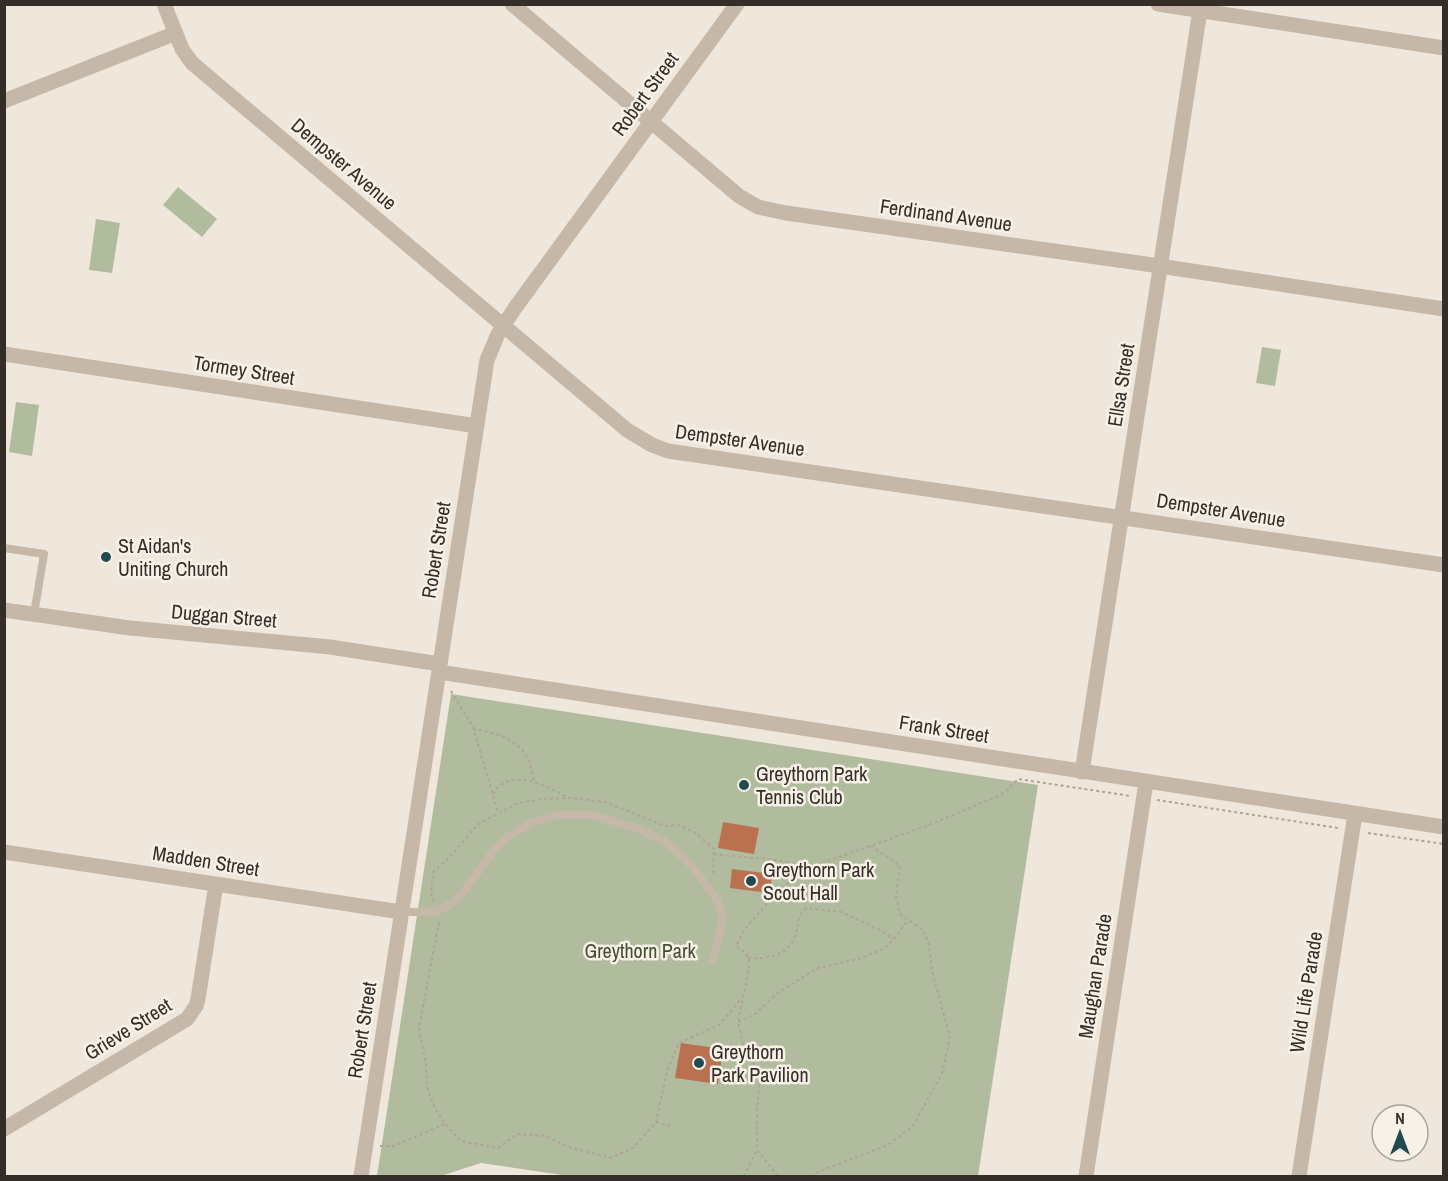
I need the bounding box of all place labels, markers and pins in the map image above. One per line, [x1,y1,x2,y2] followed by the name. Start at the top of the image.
[118,532,228,582] place label: St Aidan's Uniting Church
[99,550,113,564] marker: St Aidan's Uniting Church
[756,760,868,810] place label: Greythorn Park Tennis Club
[737,778,751,792] marker: Greythorn Park Tennis Club
[763,856,875,906] place label: Greythorn Park Scout Hall
[744,874,758,888] marker: Greythorn Park Scout Hall
[711,1038,809,1088] place label: Greythorn Park Pavilion
[692,1056,706,1070] marker: Greythorn Park Pavilion

